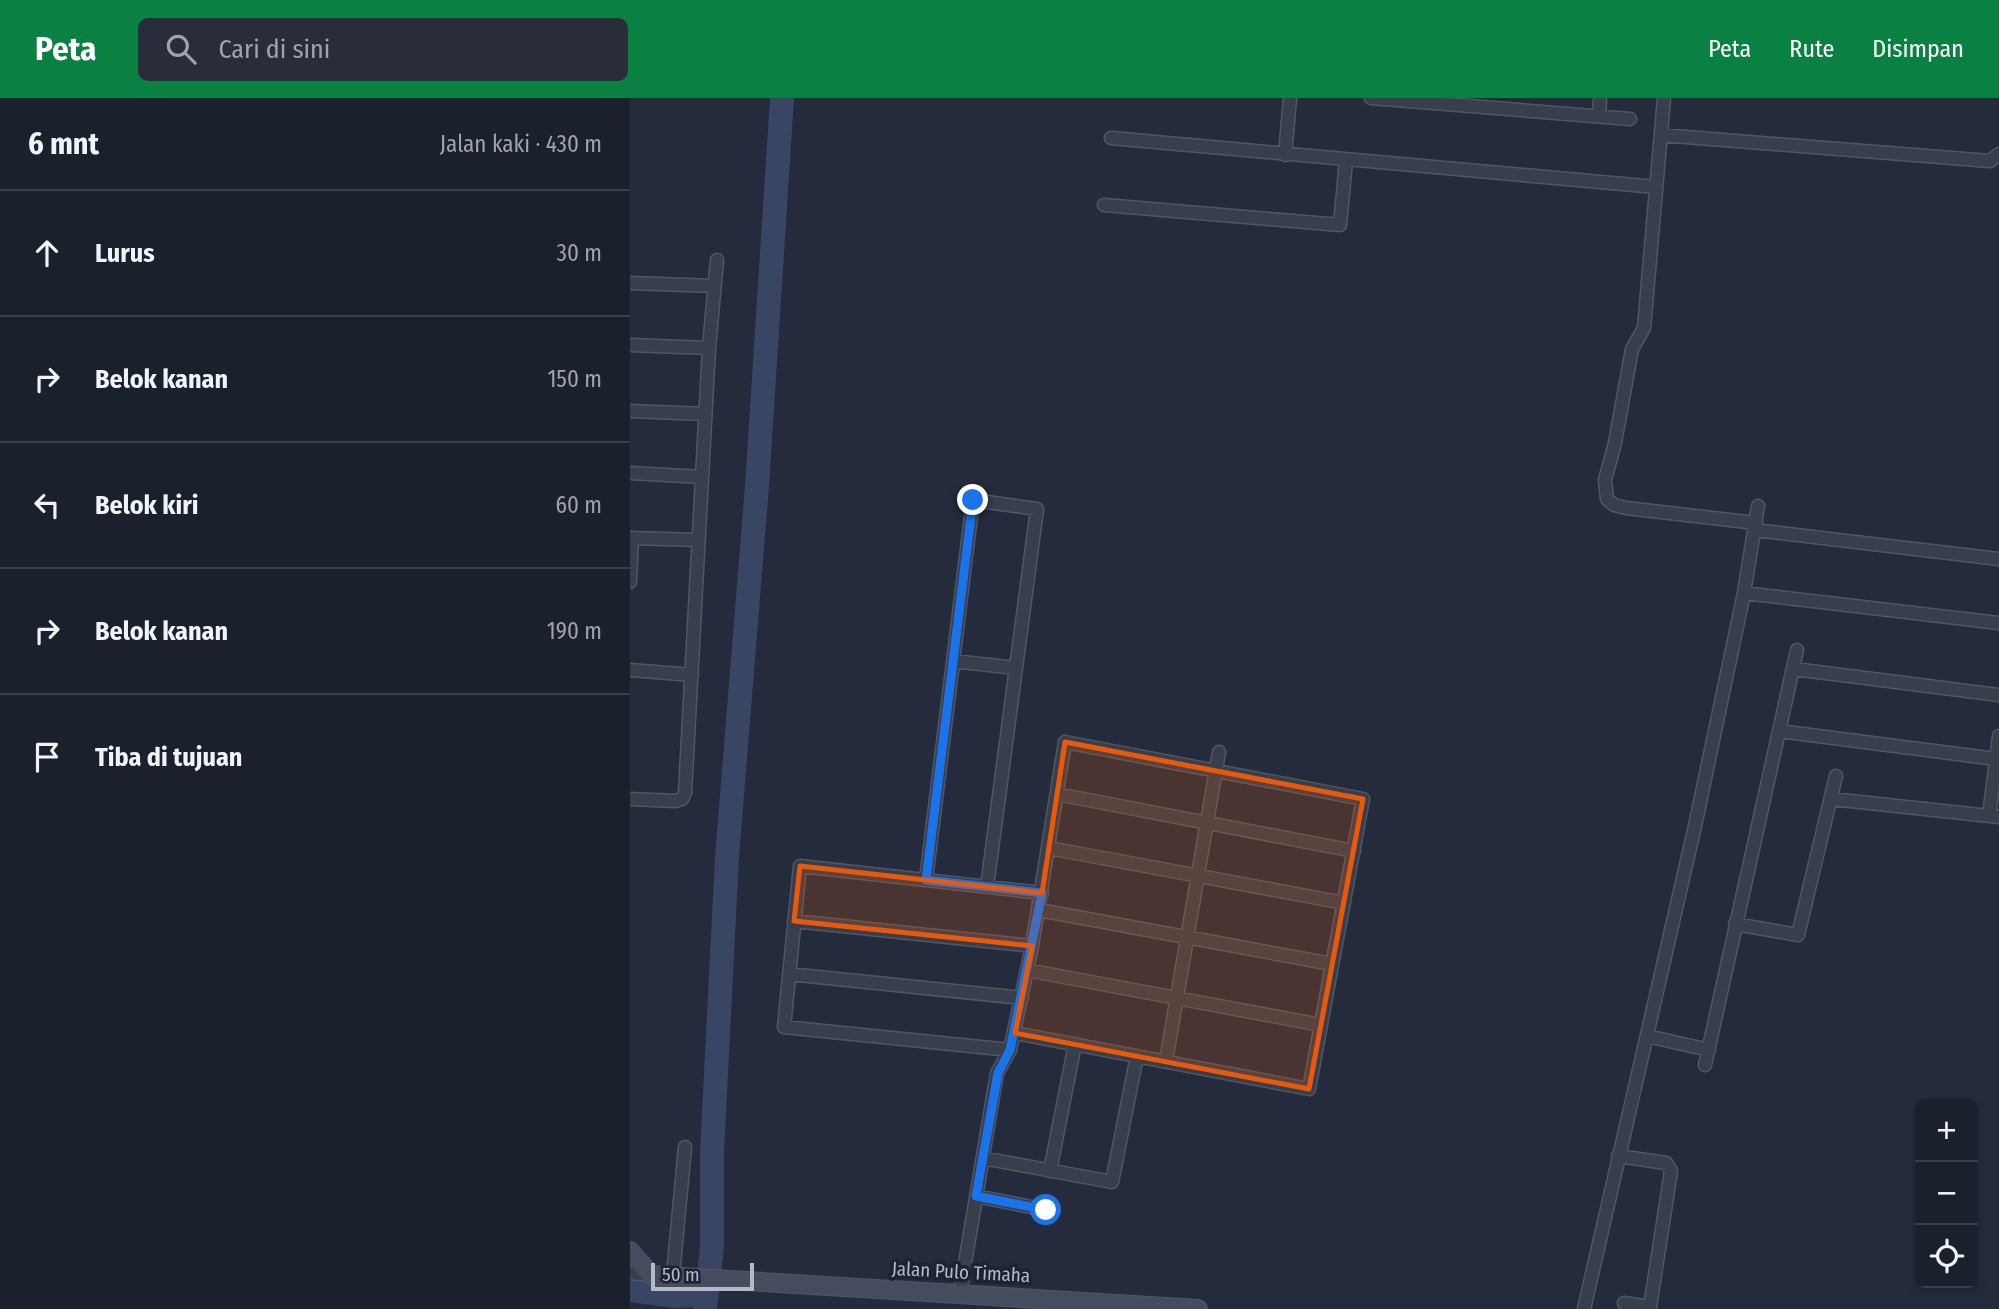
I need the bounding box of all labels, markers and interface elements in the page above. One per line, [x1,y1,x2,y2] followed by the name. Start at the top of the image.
[138,18,628,81] search box
[35,29,96,69] text: Peta
[162,30,200,68] icon: search
[218,34,330,65] text: Cari di sini
[1708,35,1751,63] text: Peta
[1789,35,1834,63] text: Rute
[1872,35,1964,63] text: Disimpan
[28,126,99,162] text: 6 mnt
[440,130,602,158] text: Jalan kaki · 430 m
[28,234,66,272] icon: ahead
[95,238,155,269] text: Lurus
[557,239,602,267] text: 30 m
[28,360,66,398] icon: right
[95,364,228,395] text: Belok kanan
[547,365,602,393] text: 150 m
[957,484,988,515] route end
[28,486,66,524] icon: left
[95,490,198,521] text: Belok kiri
[556,491,602,519] text: 60 m
[28,612,66,650] icon: right
[95,616,228,647] text: Belok kanan
[547,617,602,645] text: 190 m
[28,738,66,776] icon: arrive
[95,742,242,773] text: Tiba di tujuan
[1915,1099,1978,1288] map controls
[1915,1099,1978,1162] button: +
[1915,1162,1978,1225] button: −
[1030,1194,1061,1225] route start
[1915,1225,1978,1288] button: locate
[891,1257,1031,1287] street label: Jalan Pulo Timaha
[651,1260,754,1292] scale bar
[662,1263,700,1286] text: 50 m

